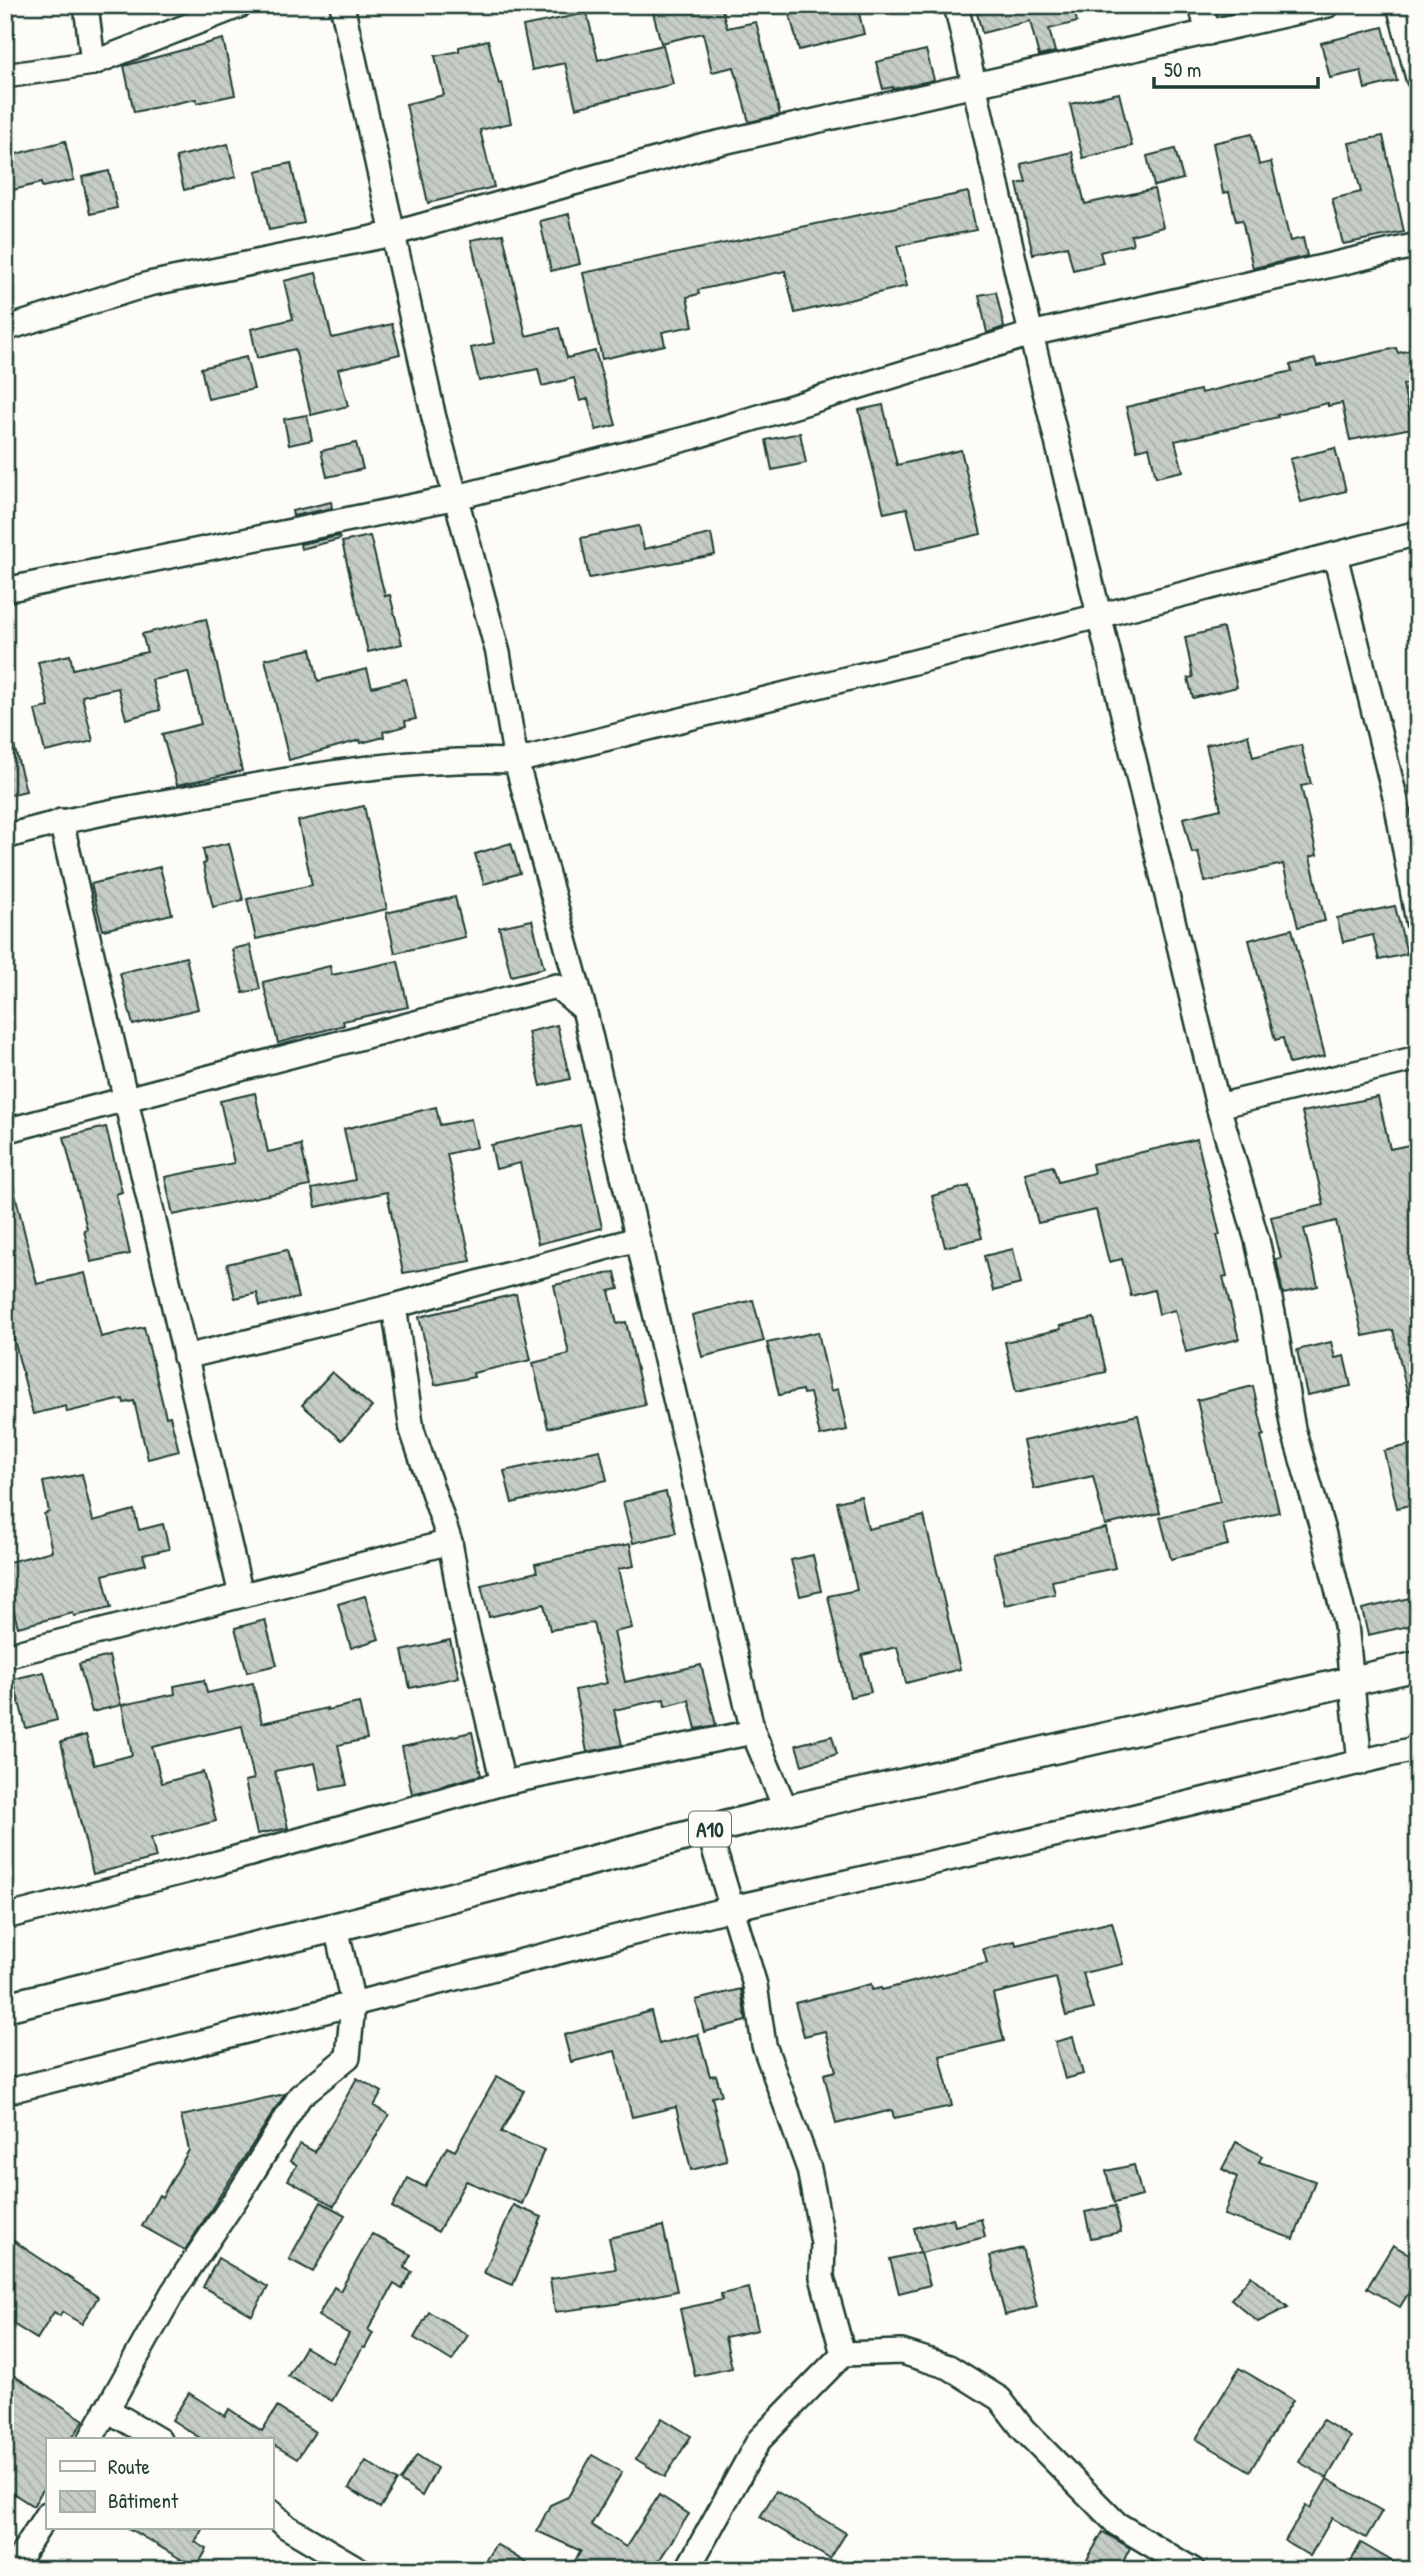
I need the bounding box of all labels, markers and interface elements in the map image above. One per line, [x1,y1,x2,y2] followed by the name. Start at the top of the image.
[1154,46,1318,90] scale bar
[1164,55,1201,84] text: 50 m
[689,1812,731,1846] road number: A10
[46,2438,273,2530] legend
[108,2452,150,2481] text: Route
[108,2486,179,2515] text: Bâtiment

